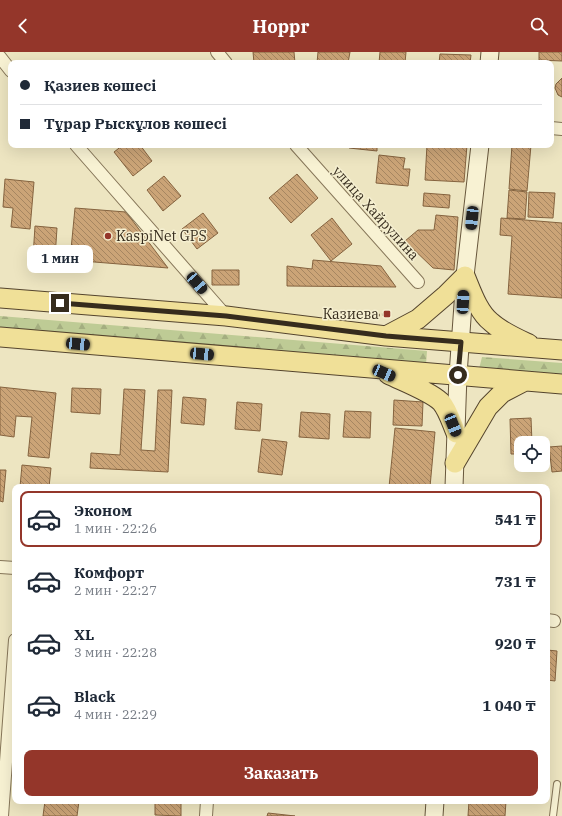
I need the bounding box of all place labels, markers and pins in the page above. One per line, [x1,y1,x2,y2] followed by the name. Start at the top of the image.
[116,227,207,245] place label: KaspiNet GPS
[103,231,113,241] marker: KaspiNet GPS
[323,305,379,323] place label: Казиева
[382,309,392,319] marker: Казиева

